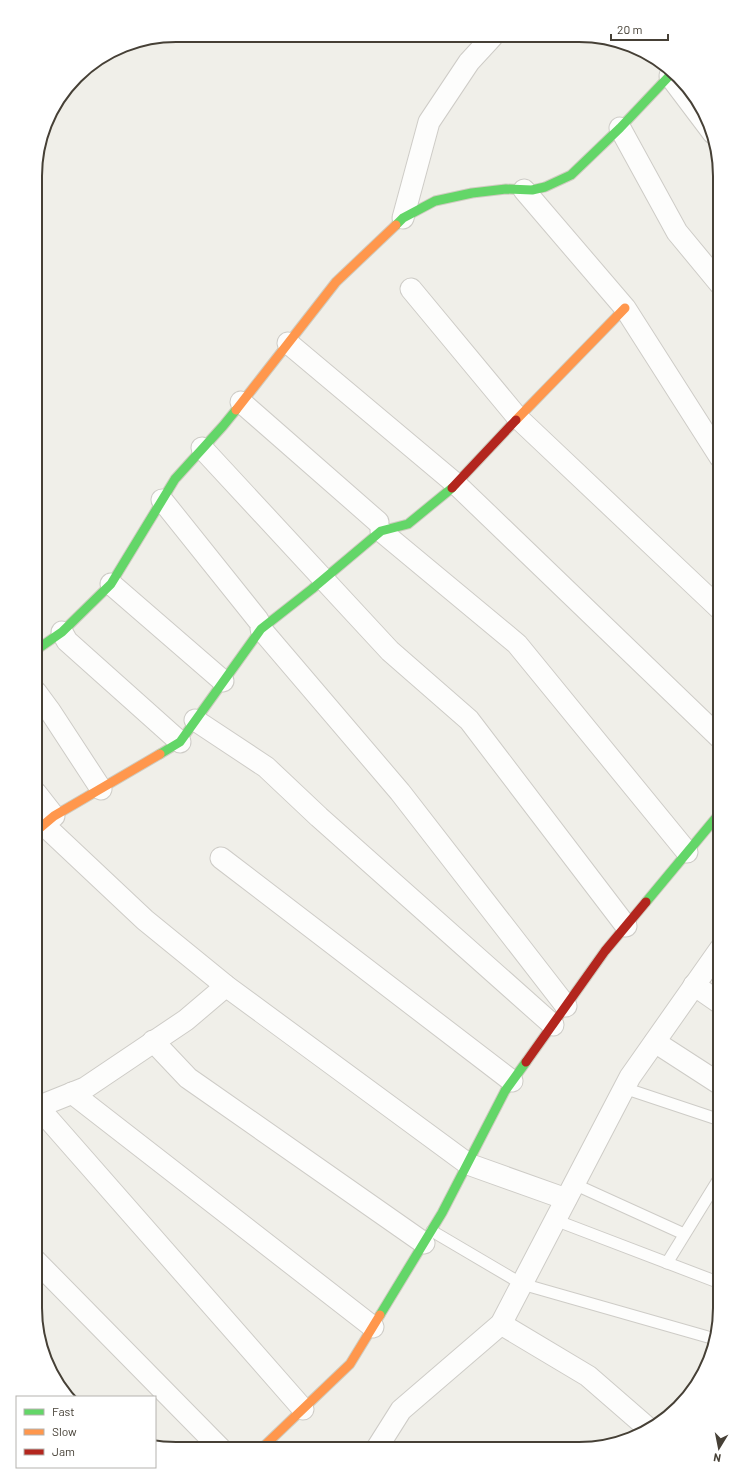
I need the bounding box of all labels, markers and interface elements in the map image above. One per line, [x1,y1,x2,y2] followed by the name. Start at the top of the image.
[611,16,668,42] scale bar
[617,22,643,36] text: 20 m
[16,1396,156,1468] legend
[52,1404,75,1418] text: Fast
[52,1424,77,1438] text: Slow
[699,1428,739,1468] north arrow
[52,1444,75,1458] text: Jam
[712,1451,722,1465] text: N

